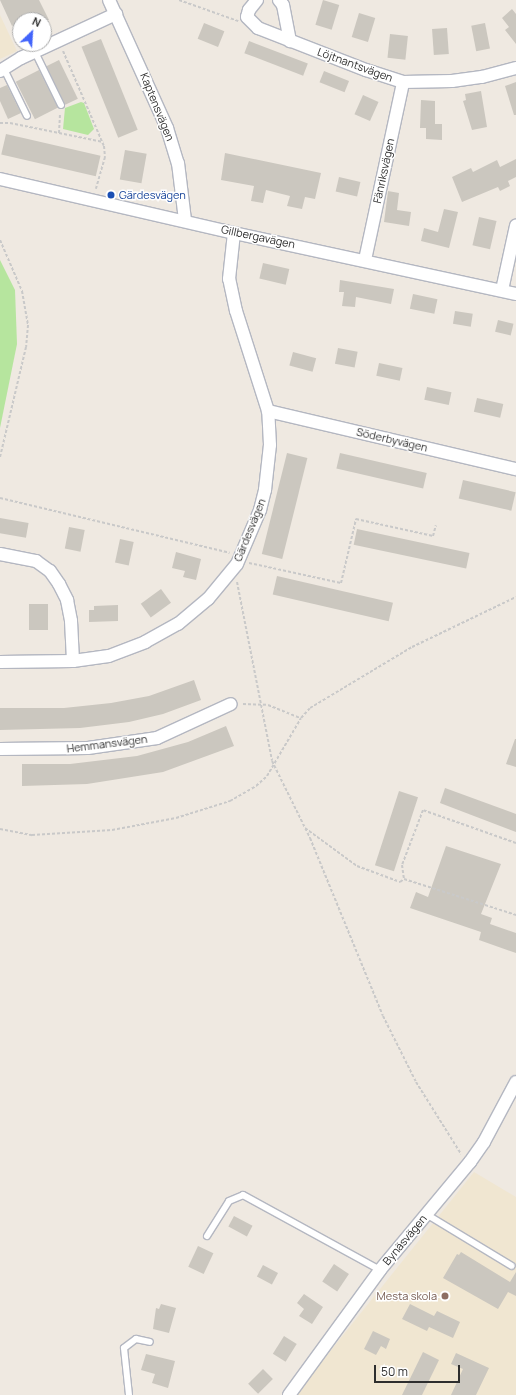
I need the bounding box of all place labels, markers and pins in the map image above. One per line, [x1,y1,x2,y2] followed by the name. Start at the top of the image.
[119,188,186,202] place label: Gärdesvägen
[106,190,116,200] marker: Gärdesvägen
[377,1289,437,1303] place label: Mesta skola
[440,1291,450,1301] marker: Mesta skola

